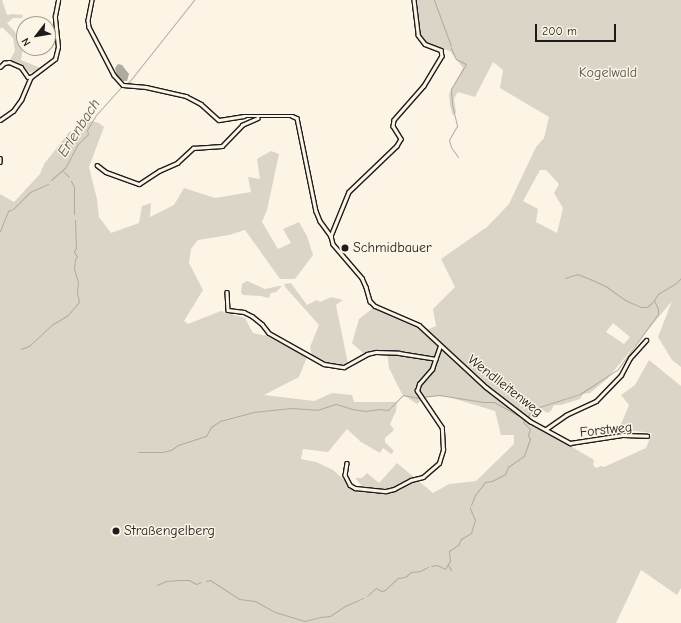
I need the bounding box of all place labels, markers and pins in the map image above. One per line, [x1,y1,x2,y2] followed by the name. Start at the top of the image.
[353,240,432,256] place label: Schmidbauer
[340,243,350,253] marker: Schmidbauer
[124,523,215,539] place label: Straßengelberg
[111,526,121,536] marker: Straßengelberg

